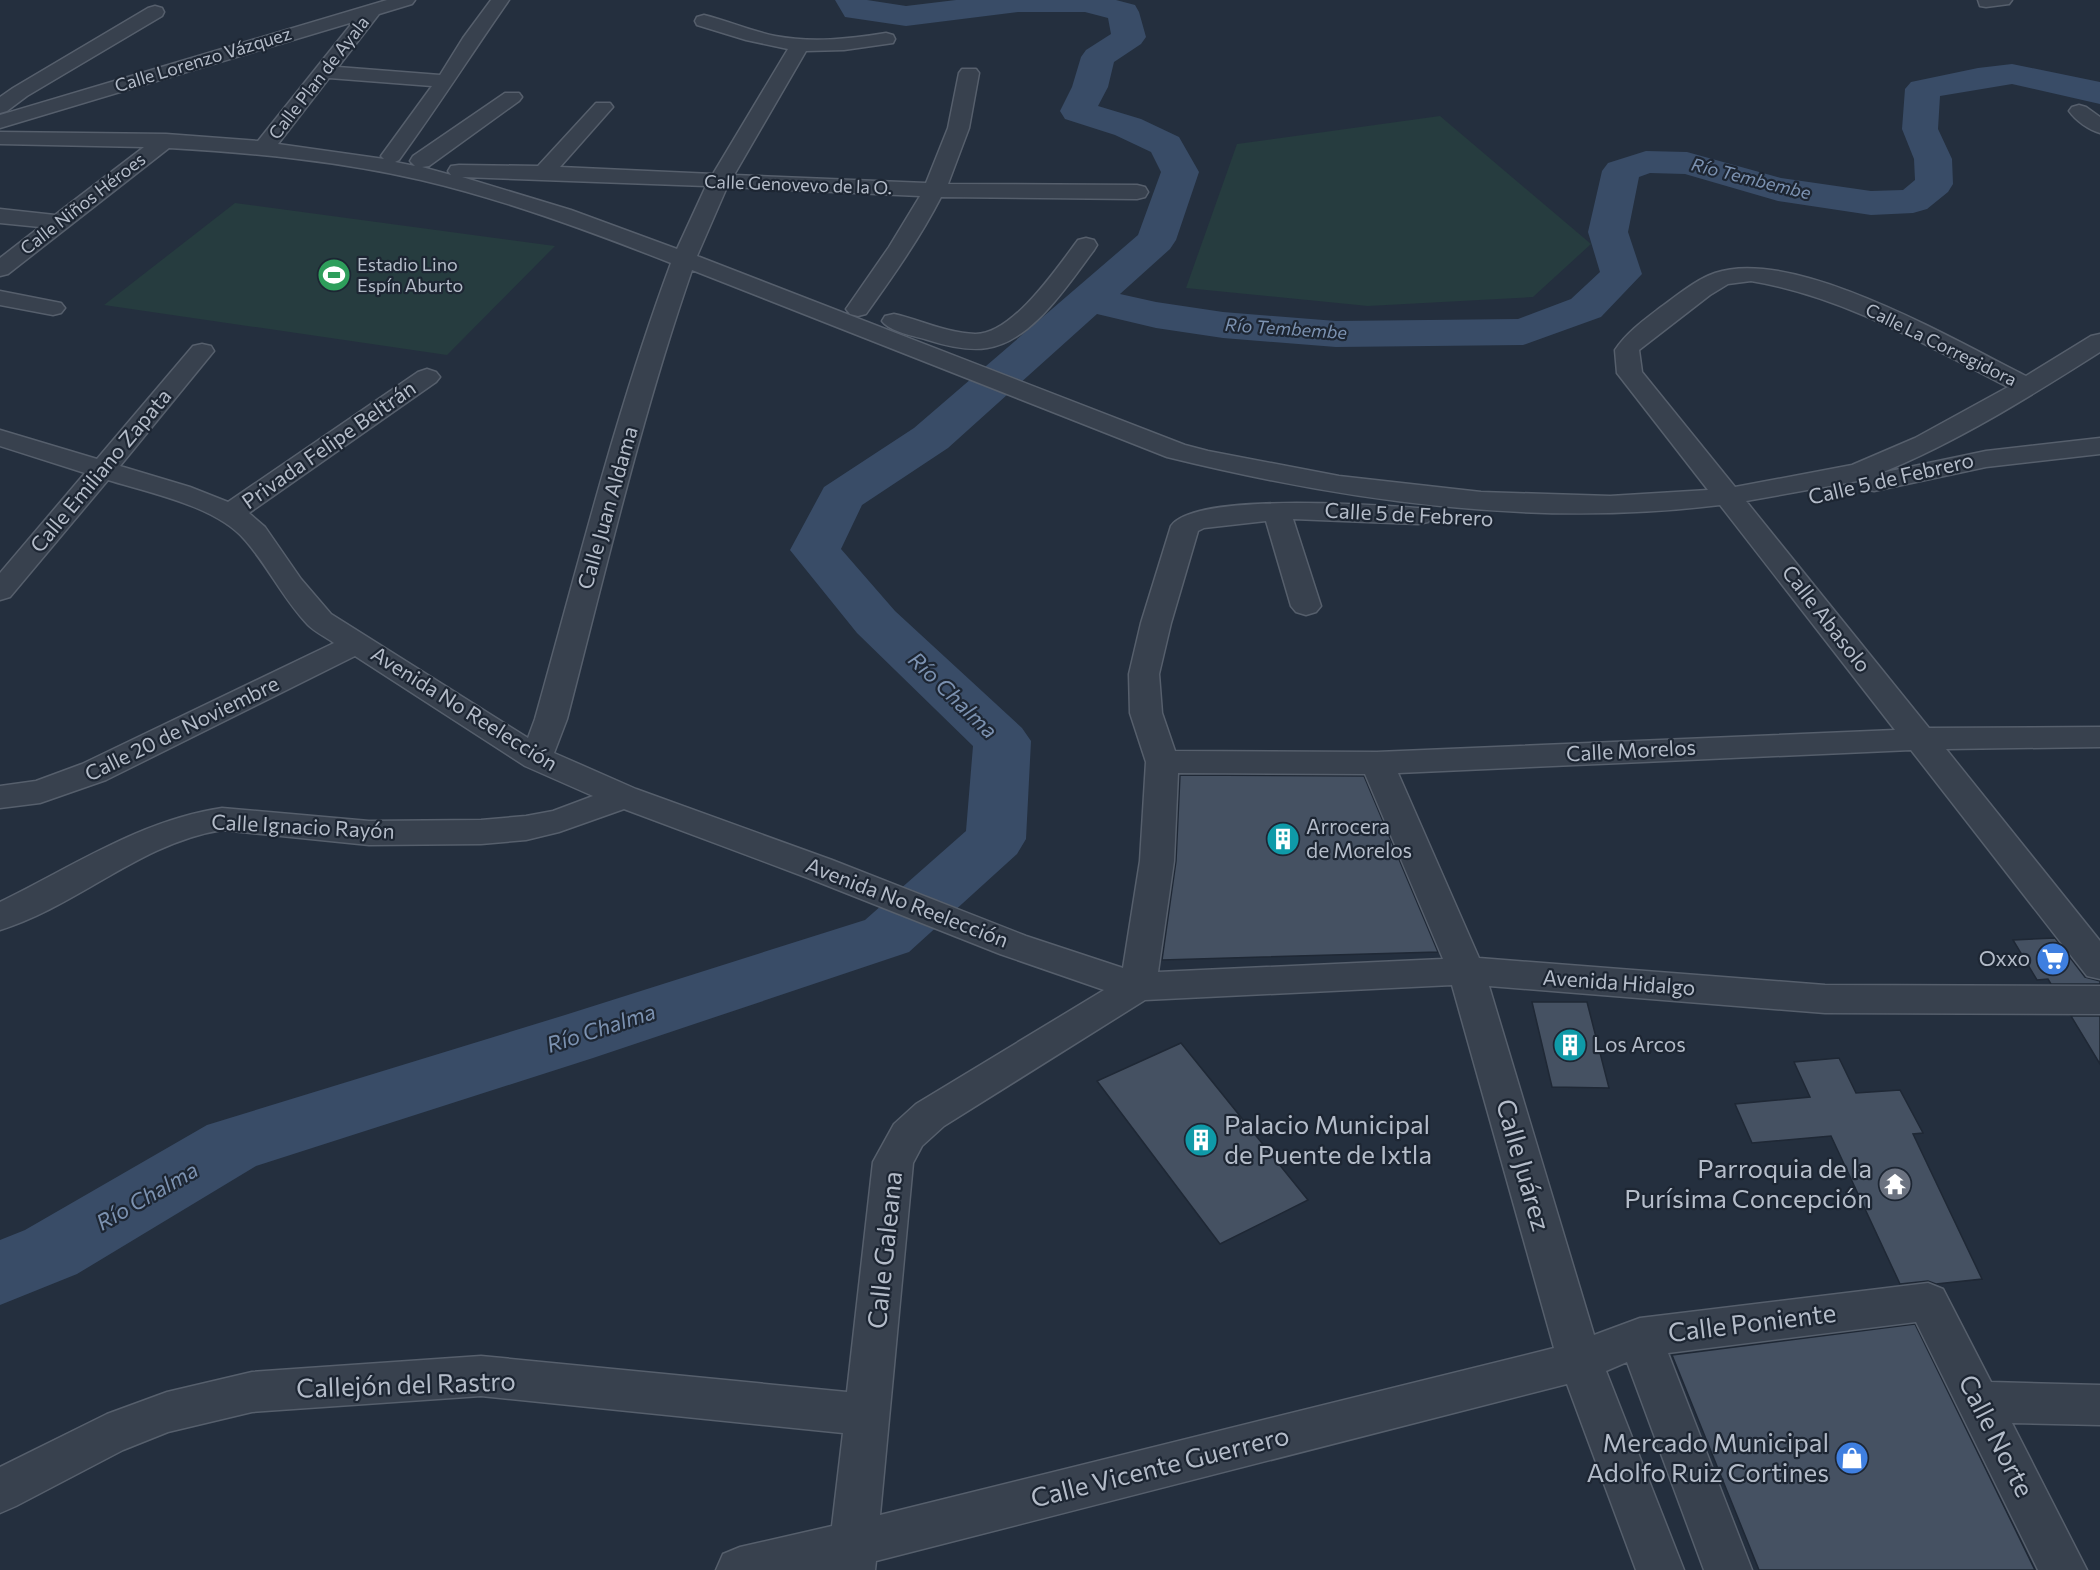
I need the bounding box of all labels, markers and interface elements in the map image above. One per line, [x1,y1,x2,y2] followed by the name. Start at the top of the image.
[263,11,373,143] street label: Calle Plan de Ayala
[112,22,294,96] street label: Calle Lorenzo Vázquez
[15,147,149,259] street label: Calle Niños Héroes
[1689,153,1814,204] water label: Río Tembembe
[704,170,892,198] street label: Calle Genovevo de la O.
[357,253,463,296] place label: Estadio Lino Espín Aburto
[316,257,352,293] sports icon: Estadio Lino Espín Aburto
[1862,298,2021,390] street label: Calle La Corregidora
[1224,313,1348,343] water label: Río Tembembe
[237,374,420,513] street label: Privada Felipe Beltrán
[24,383,176,557] street label: Calle Emiliano Zapata
[571,423,642,592] street label: Calle Juan Aldama
[1805,446,1976,509] street label: Calle 5 de Febrero
[1324,497,1494,530] street label: Calle 5 de Febrero
[1778,560,1877,677] street label: Calle Abasolo
[367,640,563,775] street label: Avenida No Reelección
[903,646,1003,744] water label: Río Chalma
[80,670,282,786] street label: Calle 20 de Noviembre
[1565,734,1697,765] street label: Calle Morelos
[211,808,395,843] street label: Calle Ignacio Rayón
[1306,813,1412,862] place label: Arrocera de Morelos
[1265,821,1301,857] building icon: Arrocera de Morelos
[803,851,1012,952] street label: Avenida No Reelección
[2035,941,2071,977] supermarket icon: Oxxo
[1979,945,2030,970] place label: Oxxo
[1542,964,1696,999] street label: Avenida Hidalgo
[543,997,659,1058] water label: Río Chalma
[1552,1027,1588,1063] building icon: Los Arcos
[1593,1031,1686,1056] place label: Los Arcos
[1491,1095,1558,1234] street label: Calle Juárez
[1224,1108,1432,1169] place label: Palacio Municipal de Puente de Ixtla
[1183,1122,1219,1158] building icon: Palacio Municipal de Puente de Ixtla
[1624,1152,1872,1213] place label: Parroquia de la Purísima Concepción
[91,1156,203,1236] water label: Río Chalma
[1877,1166,1913,1202] temple icon: Parroquia de la Purísima Concepción
[860,1169,907,1330] street label: Calle Galeana
[1666,1296,1838,1347] street label: Calle Poniente
[296,1364,516,1403] street label: Callejón del Rastro
[1953,1369,2041,1502] street label: Calle Norte
[1027,1418,1292,1513] street label: Calle Vicente Guerrero
[1586,1426,1829,1487] place label: Mercado Municipal Adolfo Ruiz Cortines
[1834,1440,1870,1476] shop icon: Mercado Municipal Adolfo Ruiz Cortines

